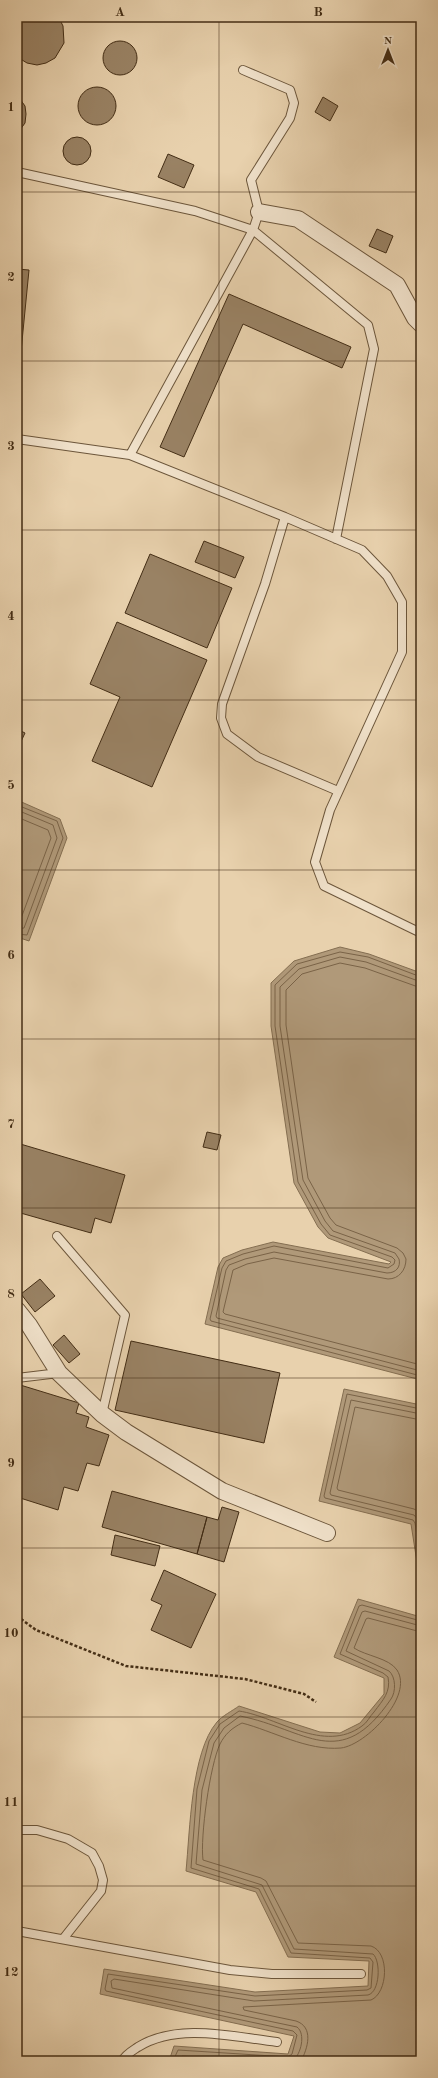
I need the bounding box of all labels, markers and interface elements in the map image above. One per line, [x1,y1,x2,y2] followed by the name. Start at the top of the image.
[115,6,125,19] text: A
[313,6,323,19] text: B
[368,30,408,70] north arrow
[384,36,393,47] text: N
[7,101,15,114] text: 1
[7,271,15,284] text: 2
[7,440,15,453] text: 3
[7,610,15,623] text: 4
[7,779,15,792] text: 5
[7,949,15,962] text: 6
[7,1118,15,1131] text: 7
[7,1288,15,1301] text: 8
[7,1457,15,1470] text: 9
[3,1627,19,1640] text: 10
[3,1796,19,1809] text: 11
[3,1966,19,1979] text: 12

